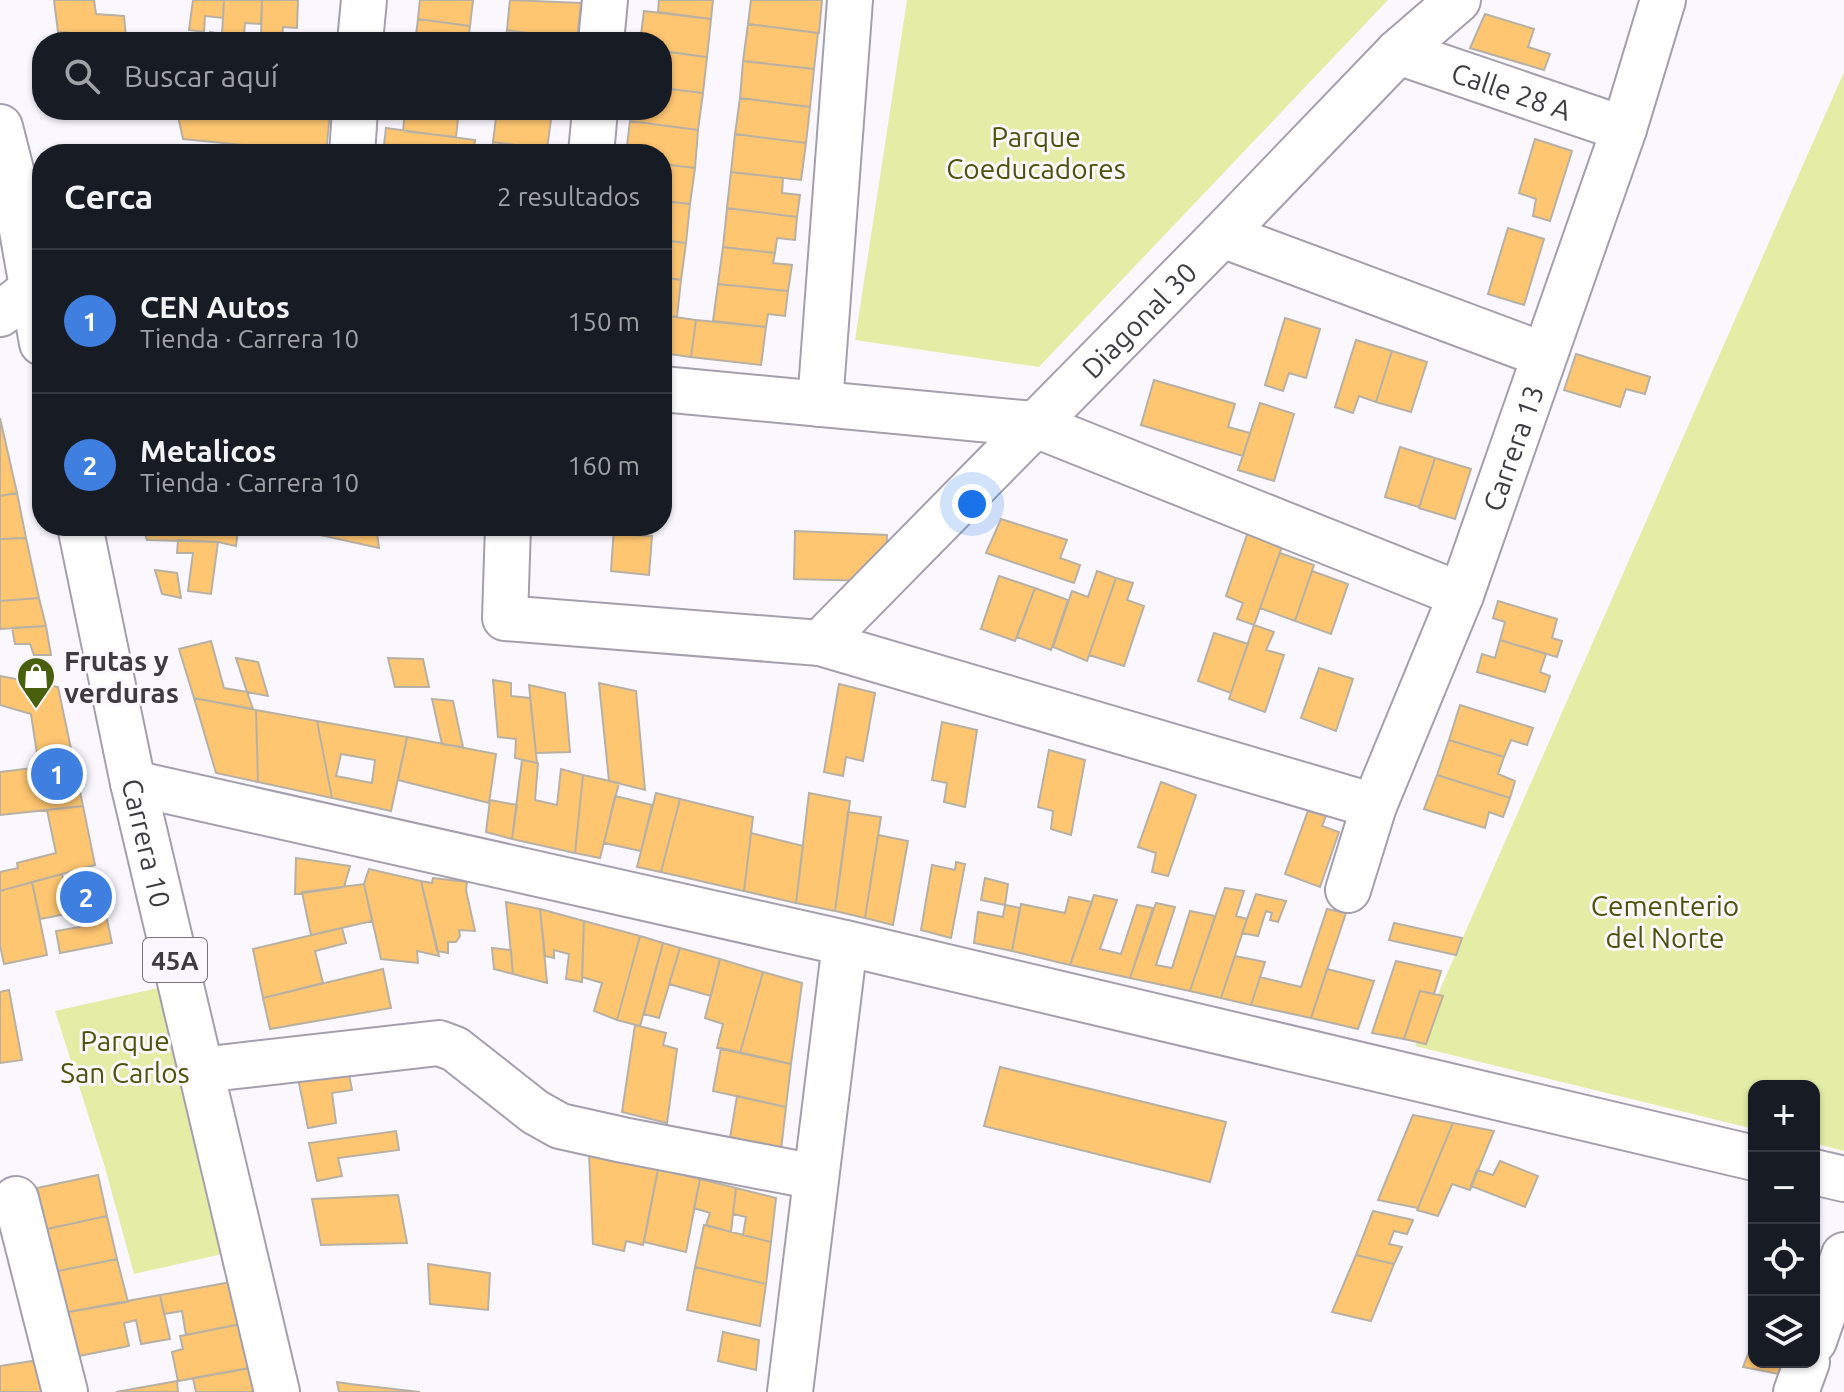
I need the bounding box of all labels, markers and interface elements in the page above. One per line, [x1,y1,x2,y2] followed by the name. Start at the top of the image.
[32,32,672,120] search box
[60,54,104,98] icon: search
[1448,56,1575,125] street label: Calle 28 A
[124,59,278,93] text: Buscar aquí
[946,121,1126,184] park label: Parque Coeducadores
[64,177,153,215] text: Cerca
[497,182,640,211] text: 2 resultados
[1075,256,1202,384] street label: Diagonal 30
[140,290,290,324] text: CEN Autos
[83,307,97,336] text: 1
[568,307,640,336] text: 150 m
[140,324,359,353] text: Tienda · Carrera 10
[1476,381,1549,515] street label: Carrera 13
[140,434,277,468] text: Metalicos
[83,451,97,480] text: 2
[568,451,640,480] text: 160 m
[140,468,359,497] text: Tienda · Carrera 10
[952,484,992,524] your location
[64,645,179,708] place label: Frutas y verduras
[15,655,57,710] shop icon: Frutas y verduras
[31,744,83,804] pin: 1
[117,775,177,910] street label: Carrera 10
[60,867,112,927] pin: 2
[1591,890,1739,953] park label: Cementerio del Norte
[143,938,207,982] road number: 45A
[60,1025,190,1088] park label: Parque San Carlos
[1748,1080,1820,1368] map controls
[1748,1080,1820,1152] button: +
[1748,1152,1820,1224] button: −
[1748,1224,1820,1296] button: locate
[1748,1296,1820,1368] button: layers

